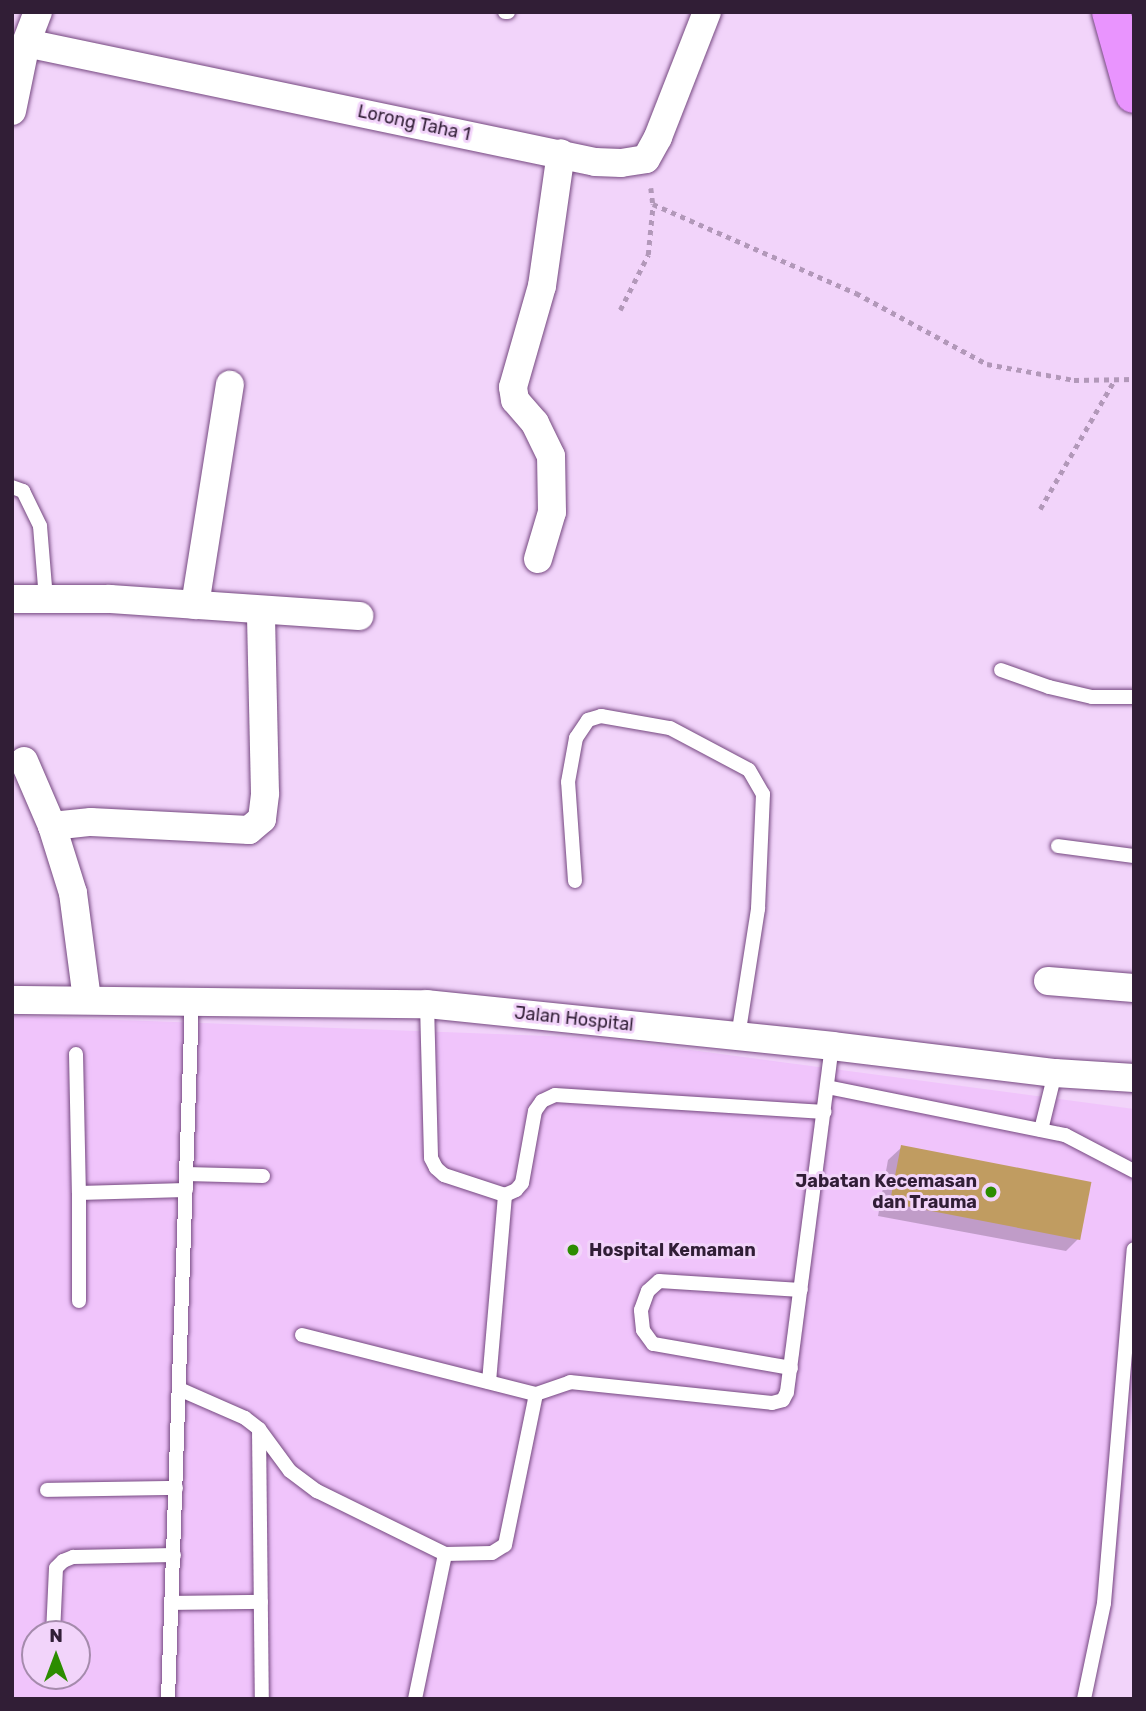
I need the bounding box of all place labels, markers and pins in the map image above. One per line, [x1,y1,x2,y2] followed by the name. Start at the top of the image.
[795,1171,977,1214] place label: Jabatan Kecemasan dan Trauma
[983,1184,999,1200] marker: Jabatan Kecemasan dan Trauma
[589,1239,756,1261] place label: Hospital Kemaman
[563,1240,583,1260] marker: Hospital Kemaman

